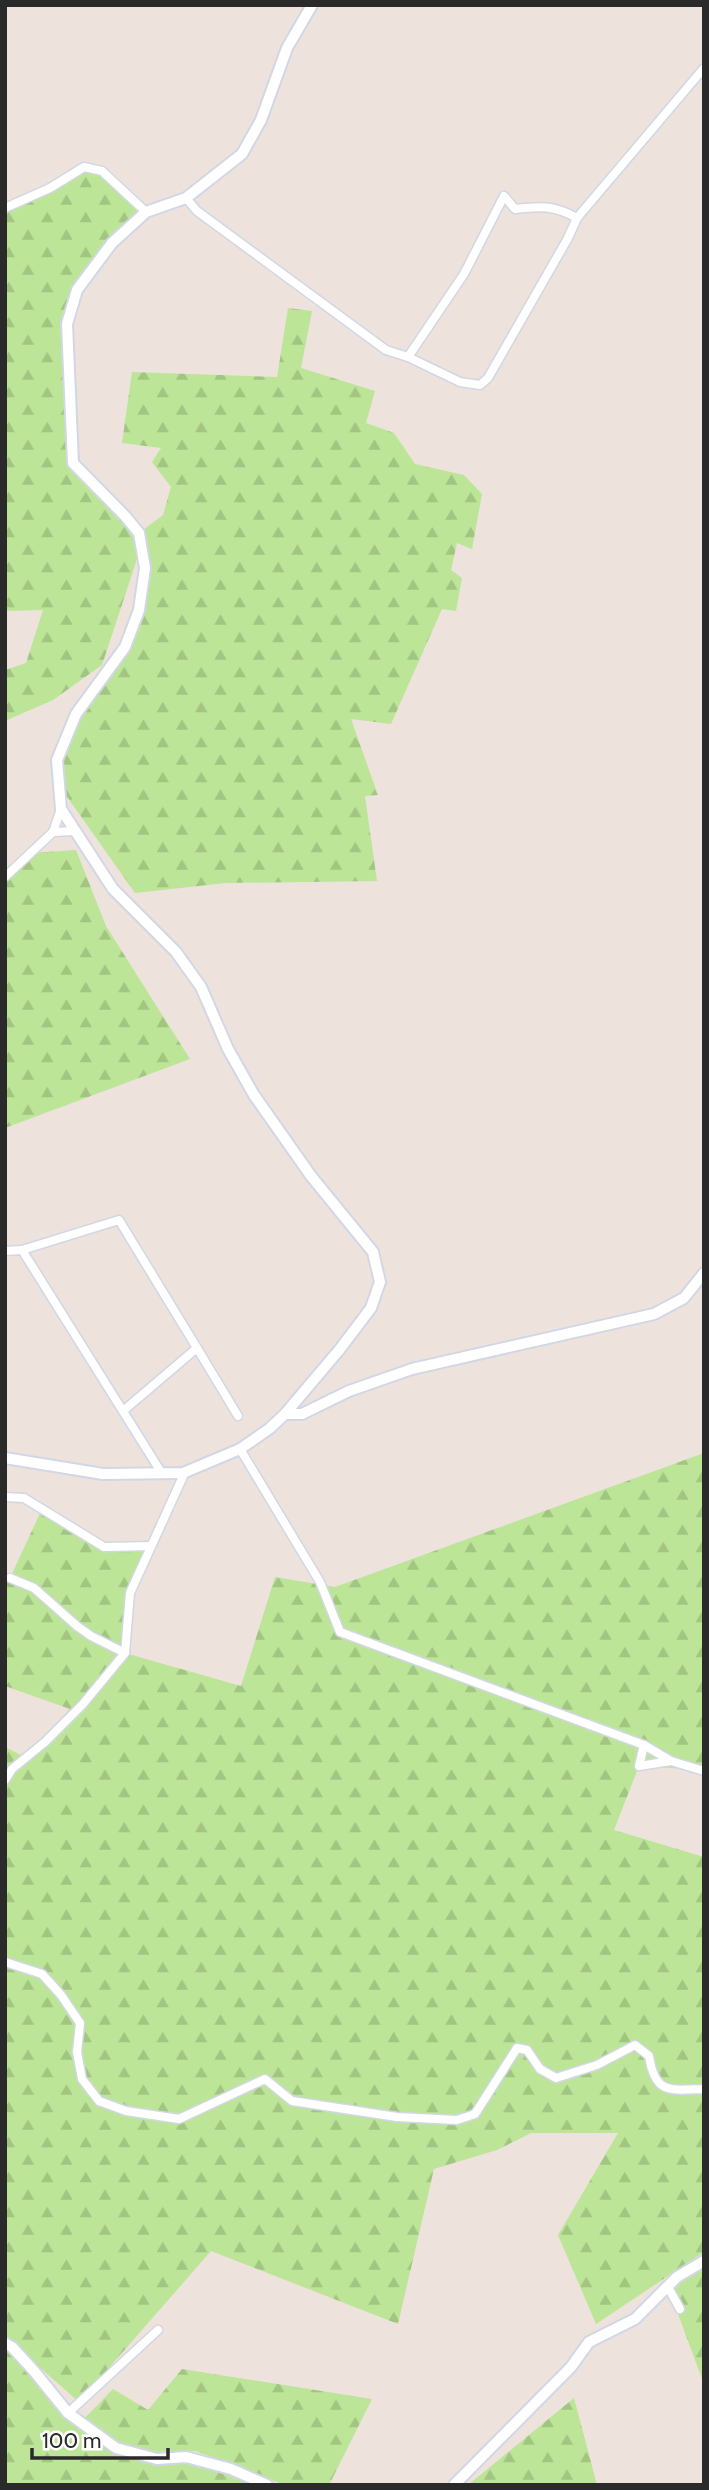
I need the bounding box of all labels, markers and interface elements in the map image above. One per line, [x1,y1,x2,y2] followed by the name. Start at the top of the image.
[32,2416,168,2460] scale bar
[42,2428,101,2453] text: 100 m

